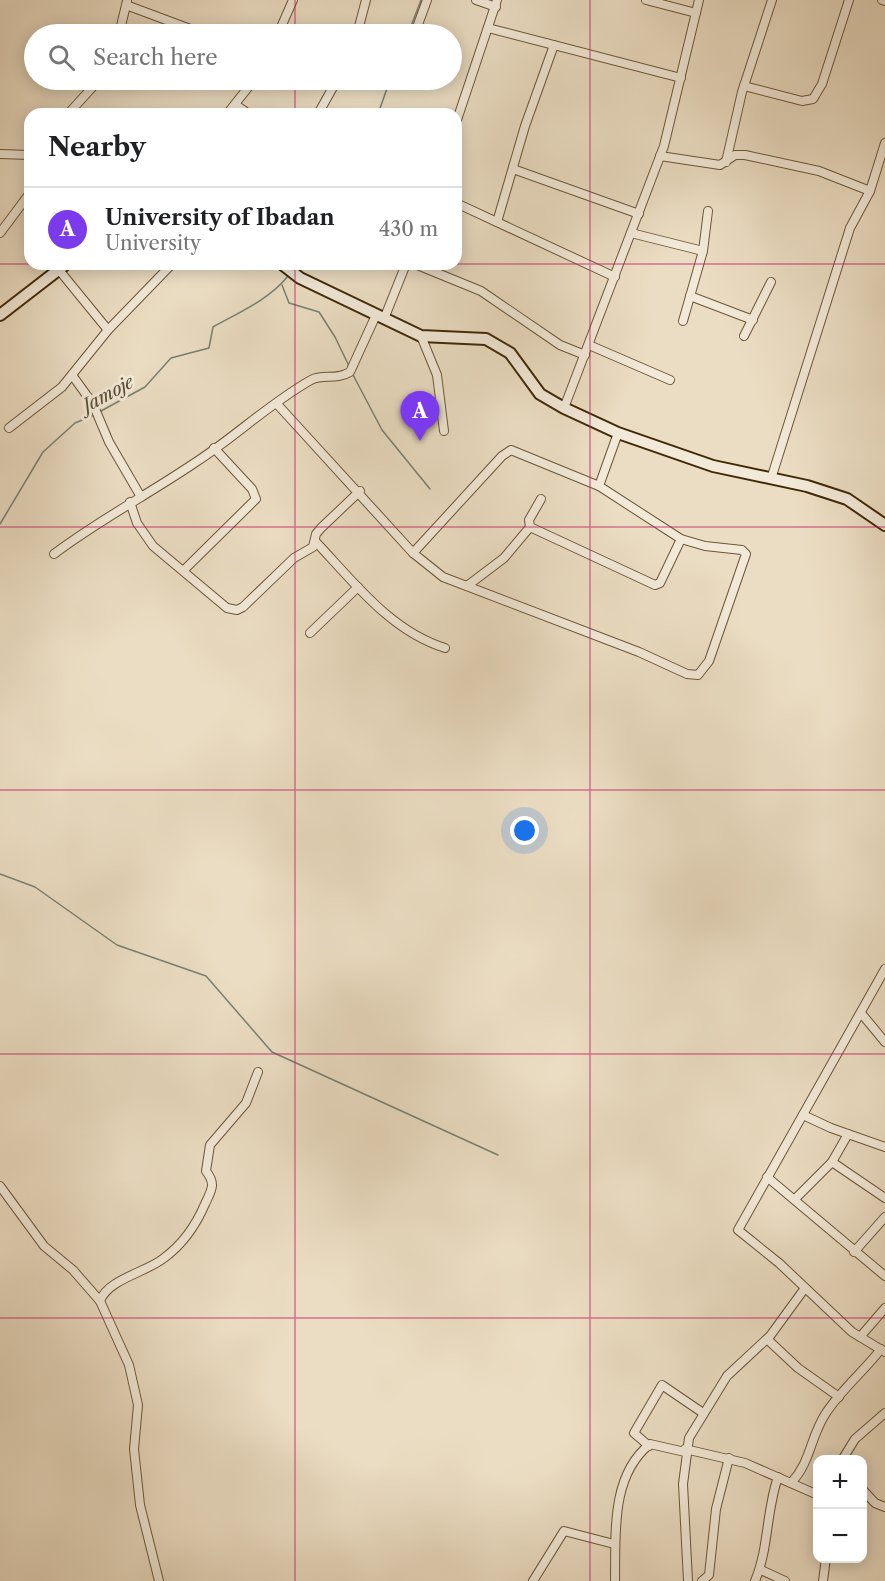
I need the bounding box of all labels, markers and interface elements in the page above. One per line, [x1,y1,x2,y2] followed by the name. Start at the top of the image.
[24,24,462,90] search box
[45,41,78,74] icon: search
[93,44,218,71] text: Search here
[48,131,146,163] text: Nearby
[105,204,335,231] text: University of Ibadan
[60,217,75,241] text: A
[379,217,438,241] text: 430 m
[105,231,201,255] text: University
[74,370,139,419] water label: Jamoje
[400,392,440,441] pin: A
[510,816,539,845] your location
[813,1455,867,1563] map controls
[813,1455,867,1509] button: +
[813,1509,867,1563] button: −

